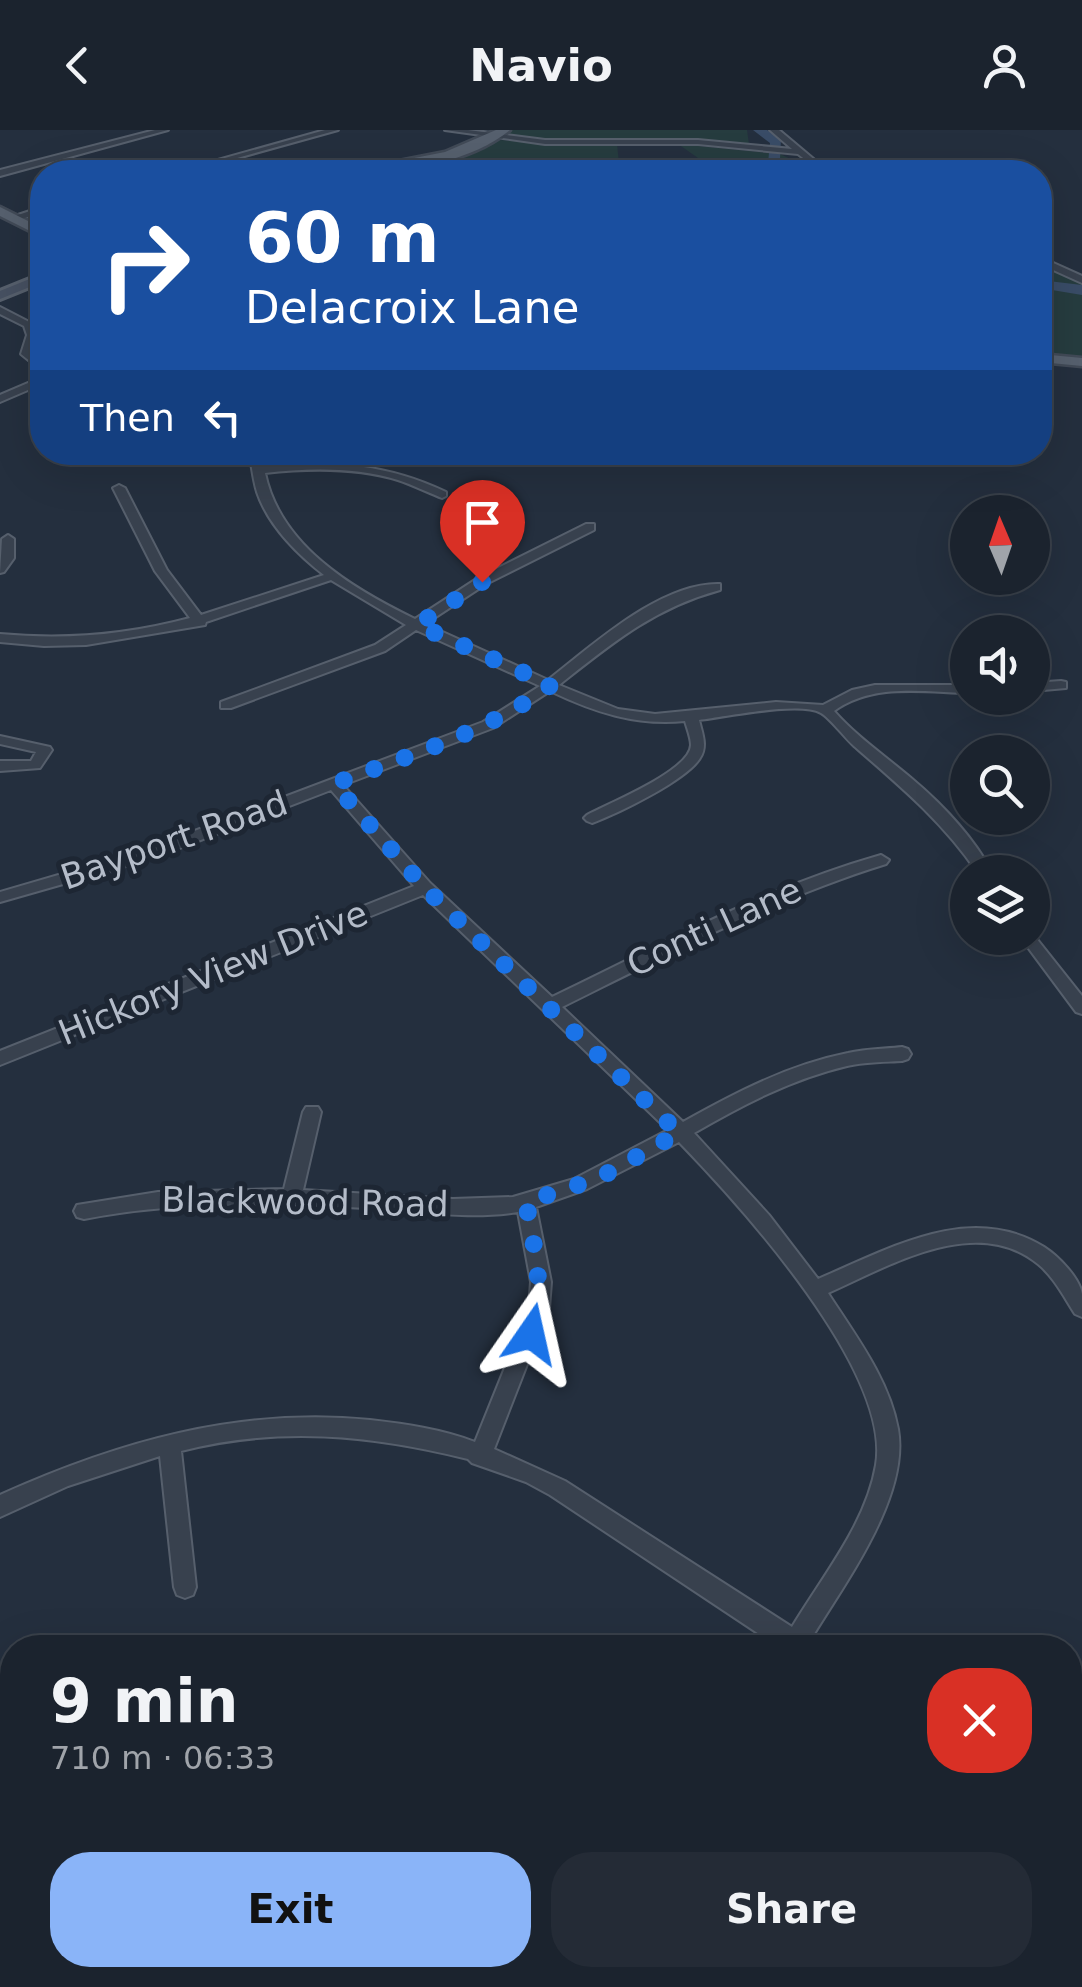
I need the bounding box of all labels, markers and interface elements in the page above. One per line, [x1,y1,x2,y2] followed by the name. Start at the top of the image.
[50,38,105,93] icon: back
[977,38,1032,93] icon: person
[469,39,613,92] text: Navio
[245,197,440,279] text: 60 m
[80,200,210,330] icon: right
[245,281,580,334] text: Delacroix Lane
[195,390,250,445] icon: left
[80,396,175,440] text: Then
[440,480,525,583] pin
[455,495,510,550] icon: arrive
[950,495,1050,595] north arrow
[950,495,1050,955] map controls
[950,615,1050,715] button: sound
[950,735,1050,835] button: search
[56,783,292,897] street label: Bayport Road
[950,855,1050,955] button: layers
[621,869,807,985] street label: Conti Lane
[53,893,373,1053] street label: Hickory View Drive
[161,1179,449,1225] street label: Blackwood Road
[479,1282,583,1386] position arrow
[50,1666,238,1736] text: 9 min
[927,1668,1032,1773] button: close
[50,1739,275,1777] text: 710 m · 06:33
[50,1852,531,1967] button: Exit
[551,1852,1032,1967] button: Share

